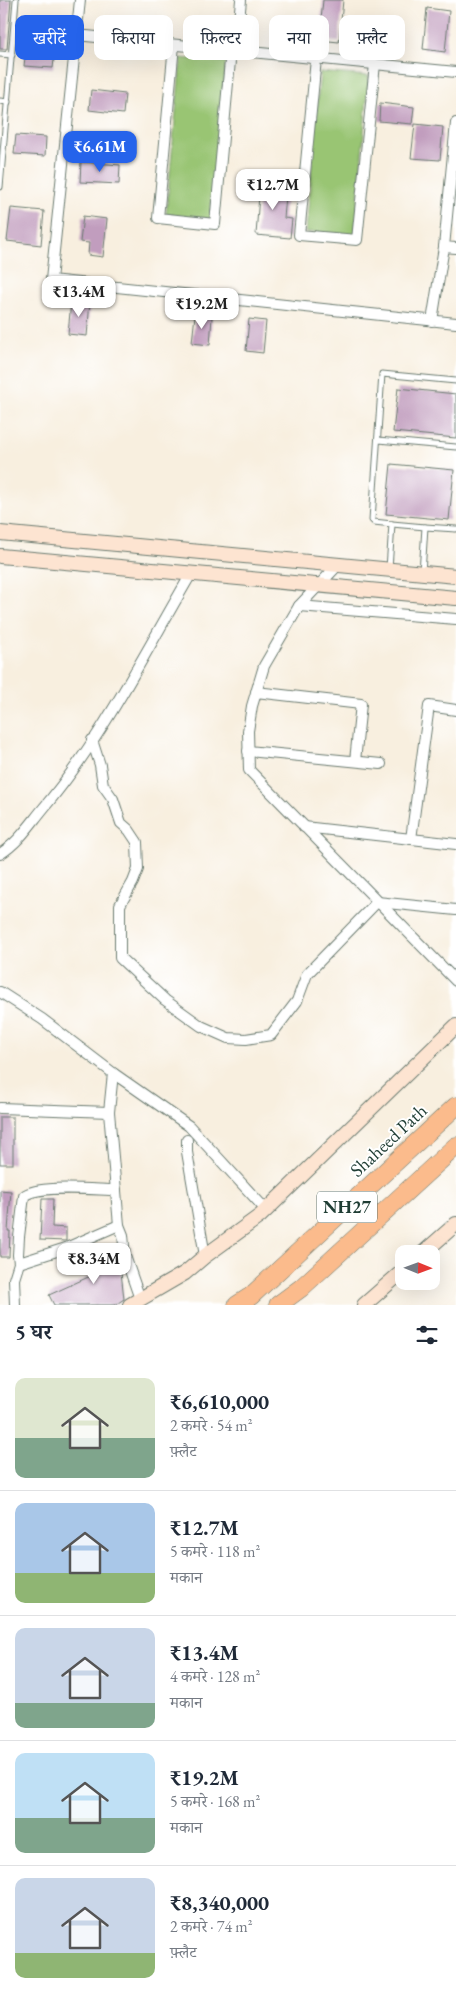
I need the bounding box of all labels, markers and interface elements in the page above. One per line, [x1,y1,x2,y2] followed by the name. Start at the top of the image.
[15,15,84,60] chip: खरीदें
[94,15,173,60] chip: किराया
[183,15,259,60] chip: फ़िल्टर
[269,15,329,60] chip: नया
[339,15,405,60] chip: फ़्लैट
[59,130,141,173] pin: ₹6.61M
[74,136,126,157] text: ₹6.61M
[232,168,314,211] pin: ₹12.7M
[247,174,299,195] text: ₹12.7M
[38,276,120,318] pin: ₹13.4M
[53,281,105,302] text: ₹13.4M
[161,288,243,330] pin: ₹19.2M
[176,293,228,314] text: ₹19.2M
[344,1098,432,1182] street label: Shaheed Path
[317,1192,377,1222] road number: NH27
[53,1242,135,1285] pin: ₹8.34M
[395,1245,440,1290] north arrow
[395,1245,440,1290] map controls
[68,1248,120,1269] text: ₹8.34M
[15,1318,52,1345] text: 5 घर
[413,1321,441,1349] icon: filters
[170,1388,269,1415] text: ₹6,610,000
[55,1398,115,1458] icon: home
[170,1415,253,1436] text: 2 कमरे · 54 m²
[170,1441,197,1462] text: फ़्लैट
[170,1514,239,1541] text: ₹12.7M
[55,1523,115,1583] icon: home
[170,1541,260,1562] text: 5 कमरे · 118 m²
[170,1567,202,1588] text: मकान
[170,1639,239,1666] text: ₹13.4M
[55,1648,115,1708] icon: home
[170,1666,260,1687] text: 4 कमरे · 128 m²
[170,1692,202,1713] text: मकान
[170,1764,239,1791] text: ₹19.2M
[55,1773,115,1833] icon: home
[170,1791,260,1812] text: 5 कमरे · 168 m²
[170,1817,202,1838] text: मकान
[170,1889,269,1916] text: ₹8,340,000
[55,1898,115,1958] icon: home
[170,1916,253,1937] text: 2 कमरे · 74 m²
[170,1942,197,1963] text: फ़्लैट

